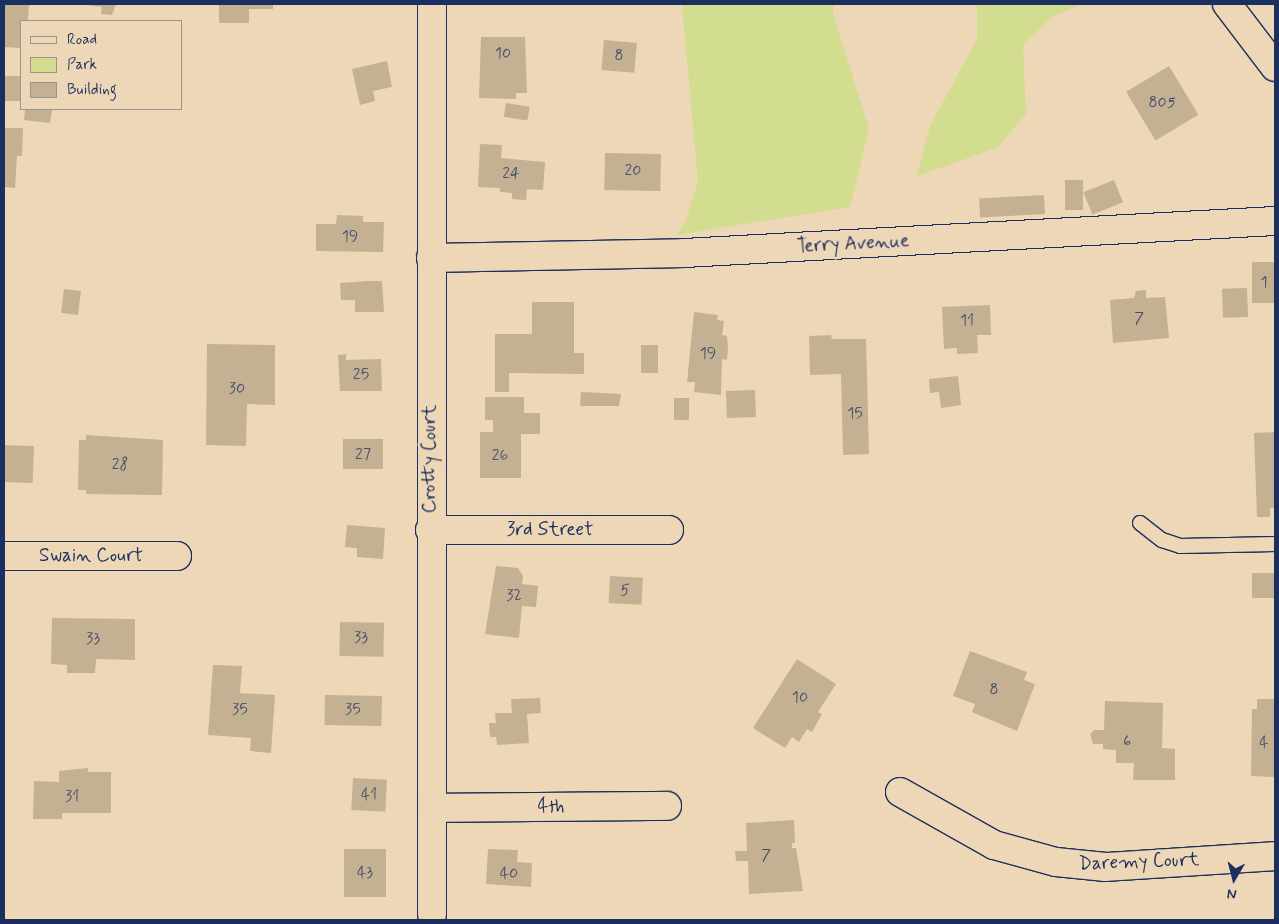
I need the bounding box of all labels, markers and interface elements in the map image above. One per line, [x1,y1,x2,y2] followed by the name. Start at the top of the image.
[20,20,182,110] legend
[67,30,97,50] text: Road
[495,44,511,64] house number: 10
[614,46,624,66] house number: 8
[67,55,97,75] text: Park
[67,80,117,100] text: Building
[1148,93,1176,113] house number: 805
[625,161,641,181] house number: 20
[502,164,520,184] house number: 24
[342,227,358,247] house number: 19
[799,230,907,258] street label: Terry Avenue
[1260,273,1268,293] house number: 1
[1134,309,1144,329] house number: 7
[960,311,974,331] house number: 11
[700,344,716,364] house number: 19
[353,365,369,385] house number: 25
[229,379,245,399] house number: 30
[847,404,863,424] house number: 15
[419,405,441,513] street label: Crotty Court
[355,445,371,465] house number: 27
[492,446,508,466] house number: 26
[112,455,128,475] house number: 28
[507,519,593,541] street label: 3rd Street
[40,545,142,567] street label: Swain Court
[620,581,630,601] house number: 5
[506,586,522,606] house number: 32
[354,628,368,648] house number: 33
[86,629,100,649] house number: 33
[989,680,999,700] house number: 8
[792,688,808,708] house number: 10
[232,700,248,720] house number: 35
[345,700,361,720] house number: 35
[1123,732,1131,752] house number: 6
[1259,733,1269,753] house number: 4
[361,785,377,805] house number: 41
[65,787,79,807] house number: 31
[537,796,565,818] street label: 4th
[761,846,771,866] house number: 7
[1079,849,1199,875] street label: Daremy Court
[1209,854,1259,904] north arrow
[357,863,373,883] house number: 43
[500,864,518,884] house number: 40
[1226,884,1238,903] text: N

